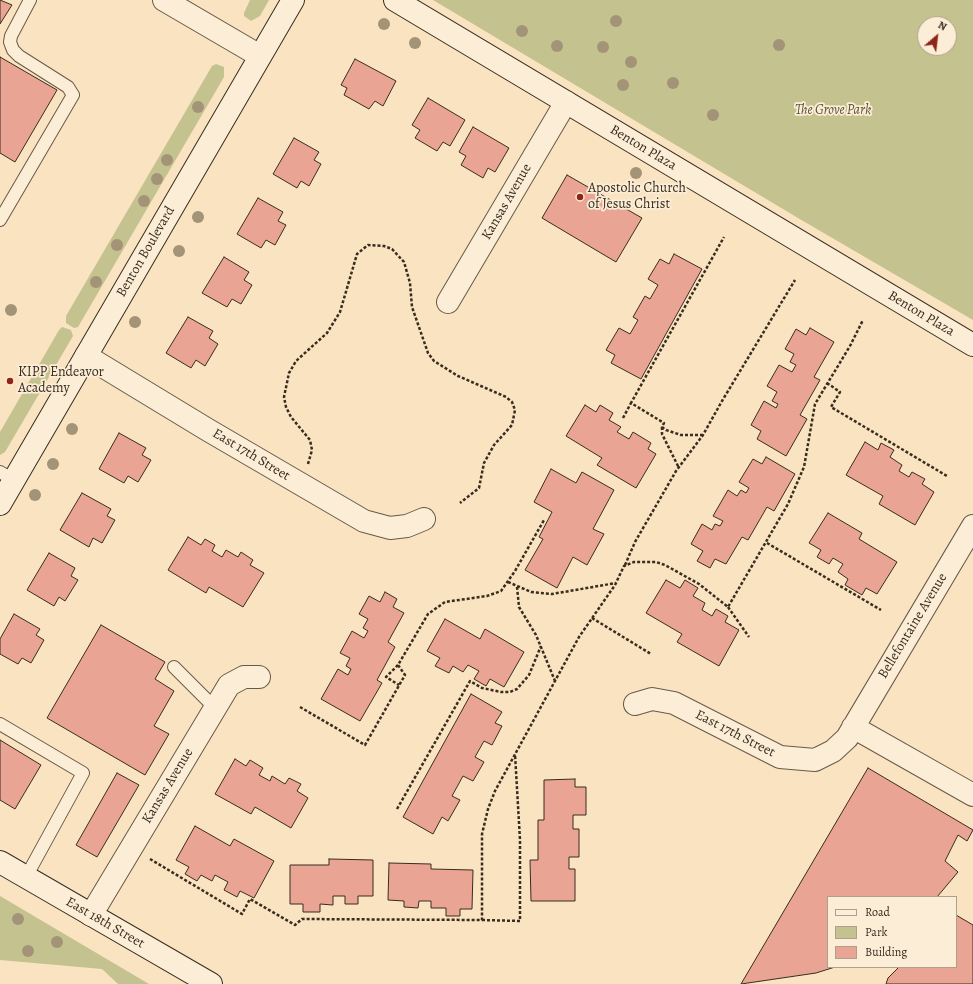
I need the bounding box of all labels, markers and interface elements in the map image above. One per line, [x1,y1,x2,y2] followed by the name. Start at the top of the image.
[917,16,957,56] north arrow
[935,17,949,34] text: N
[795,103,871,119] park label: The Grove Park
[607,122,679,174] street label: Benton Plaza
[478,161,536,243] street label: Kansas Avenue
[588,181,686,214] place label: Apostolic Church of Jesus Christ
[575,192,585,202] marker: Apostolic Church of Jesus Christ
[113,204,179,300] street label: Benton Boulevard
[885,288,957,340] street label: Benton Plaza
[18,365,104,398] place label: KIPP Endeavor Academy
[5,376,15,386] marker: KIPP Endeavor Academy
[209,425,293,485] street label: East 17th Street
[875,570,951,682] street label: Bellefontaine Avenue
[692,707,778,761] street label: East 17th Street
[139,745,197,827] street label: Kansas Avenue
[63,894,147,952] street label: East 18th Street
[827,896,957,968] legend
[865,904,890,920] text: Road
[865,924,888,940] text: Park
[865,944,907,960] text: Building

